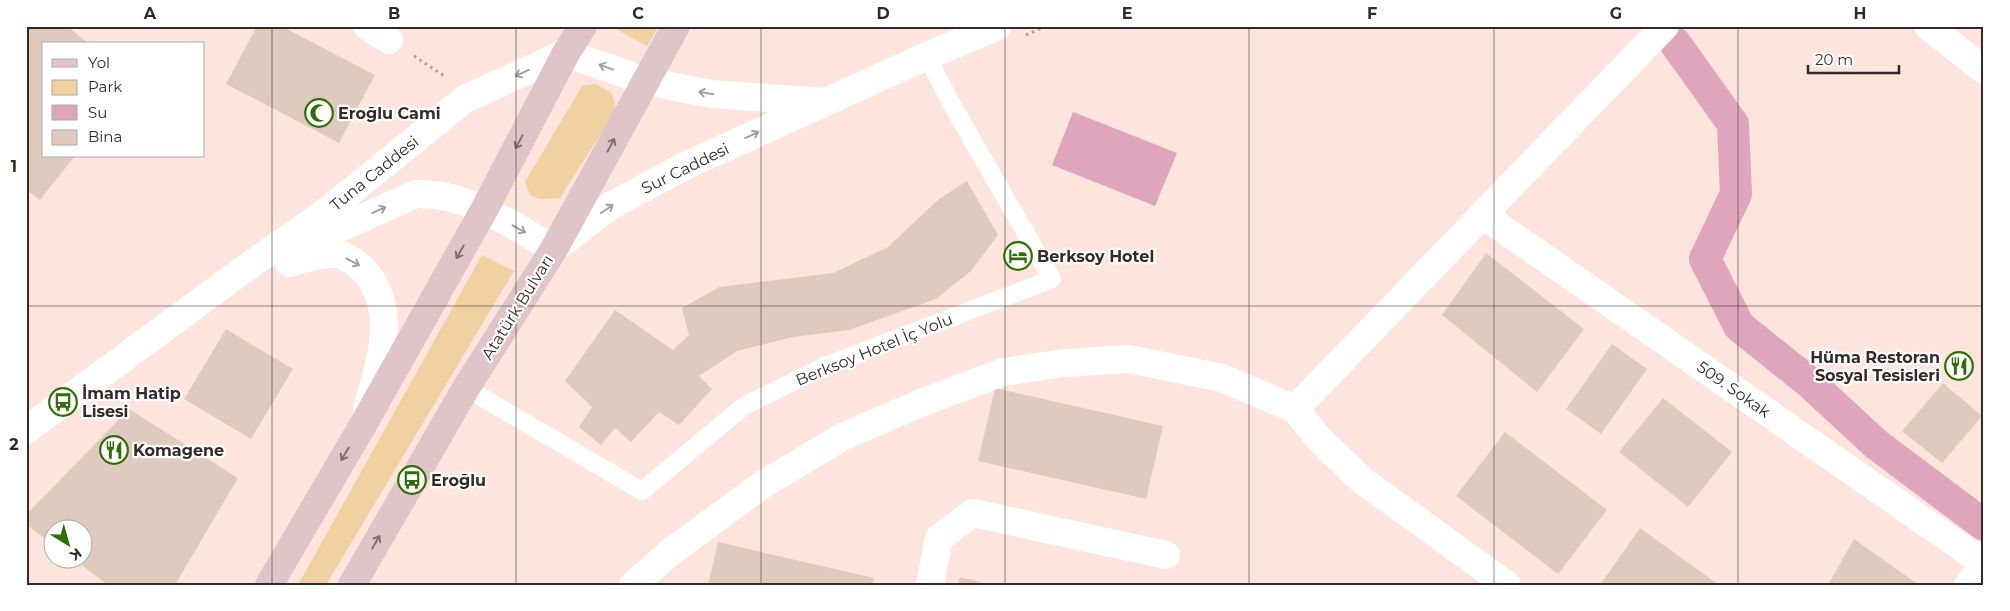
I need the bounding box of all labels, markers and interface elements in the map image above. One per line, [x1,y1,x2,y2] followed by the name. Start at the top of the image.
[143,4,157,23] text: A
[388,4,400,23] text: B
[632,4,644,23] text: C
[876,4,890,23] text: D
[1122,4,1132,23] text: E
[1367,4,1377,23] text: F
[1610,4,1622,23] text: G
[1854,4,1866,23] text: H
[42,42,205,158] legend
[1808,42,1899,74] scale bar
[1815,50,1853,69] text: 20 m
[88,53,110,72] text: Yol
[598,62,614,71] one-way arrow
[515,69,530,79] one-way arrow
[88,77,122,96] text: Park
[698,88,714,98] one-way arrow
[304,98,334,128] mosque icon: Eroğlu Cami
[88,103,107,122] text: Su
[338,104,441,123] place label: Eroğlu Cami
[88,127,122,146] text: Bina
[744,130,759,140] one-way arrow
[326,132,422,215] street label: Tuna Caddesi
[514,135,524,150] one-way arrow
[606,137,616,152] one-way arrow
[638,139,732,198] street label: Sur Caddesi
[11,157,17,176] text: 1
[600,204,614,214] one-way arrow
[371,205,386,215] one-way arrow
[511,225,526,235] one-way arrow
[1003,241,1033,271] hotel icon: Berksoy Hotel
[455,245,465,260] one-way arrow
[1037,247,1154,266] place label: Berksoy Hotel
[478,251,557,363] street label: Atatürk Bulvarı
[346,257,361,267] one-way arrow
[793,309,955,390] street label: Berksoy Hotel İç Yolu
[1810,348,1940,385] place label: Hüma Restoran Sosyal Tesisleri
[1944,351,1974,381] restaurant icon: Hüma Restoran Sosyal Tesisleri
[1693,357,1774,422] street label: 509. Sokak
[82,384,181,421] place label: İmam Hatip Lisesi
[48,387,78,417] bus stop icon: İmam Hatip Lisesi
[9,435,19,454] text: 2
[99,435,129,465] restaurant icon: Komagene
[133,441,224,460] place label: Komagene
[340,447,350,461] one-way arrow
[397,465,427,495] bus stop icon: Eroğlu
[431,471,486,490] place label: Eroğlu
[42,518,92,568] north arrow
[372,536,382,550] one-way arrow
[66,544,85,565] text: K

